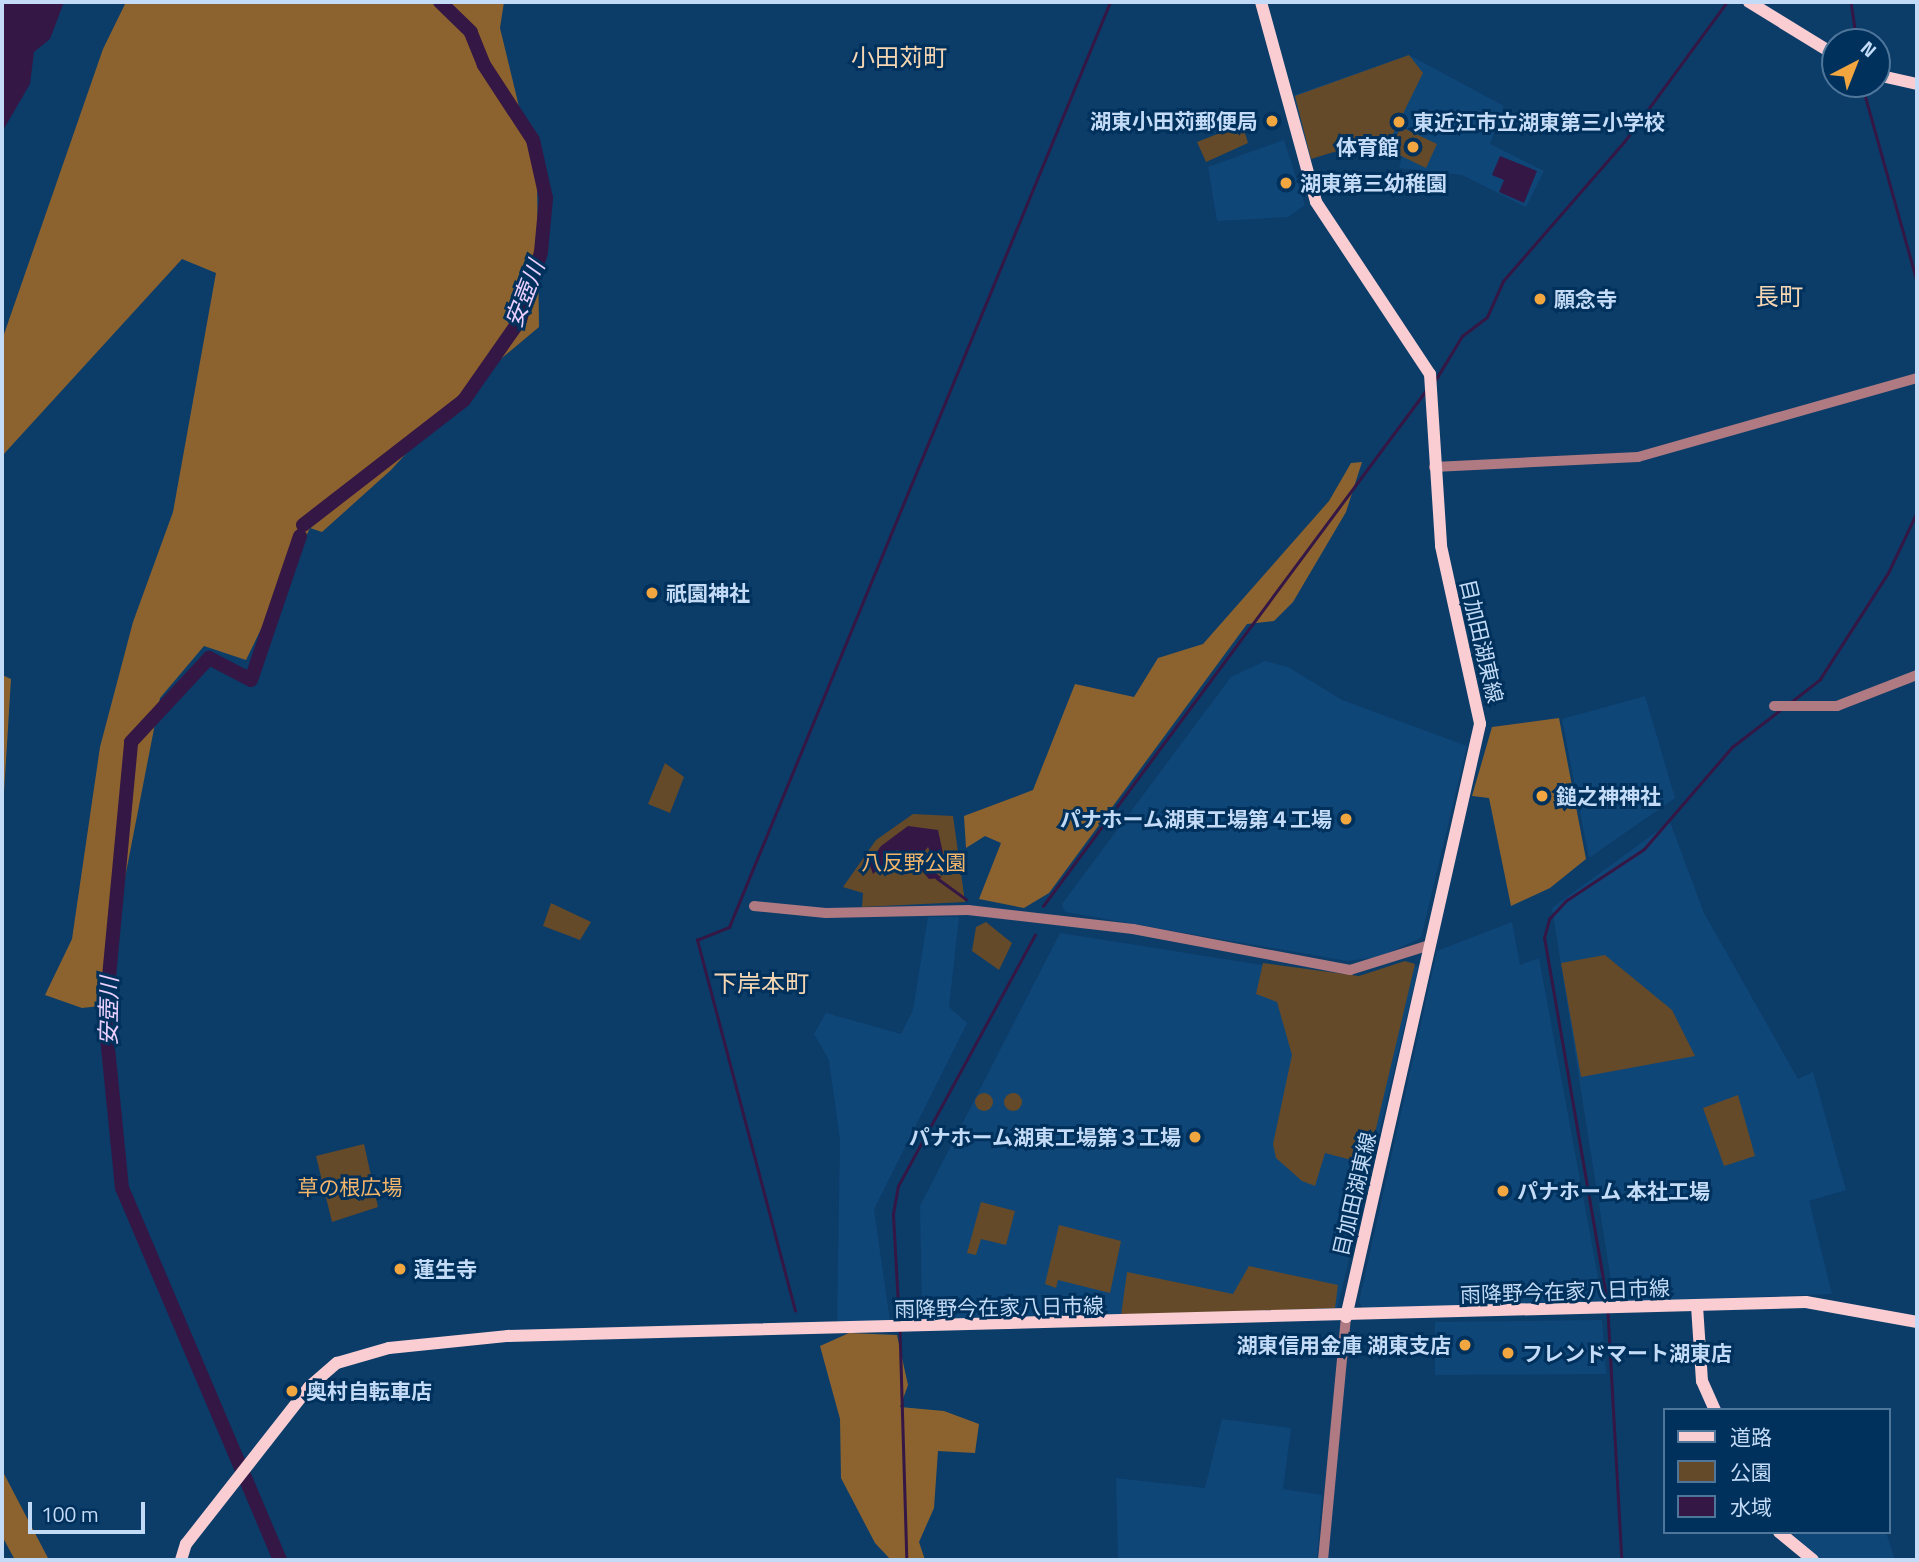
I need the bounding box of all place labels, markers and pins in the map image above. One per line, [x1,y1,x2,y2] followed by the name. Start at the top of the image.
[1090,108,1258,134] place label: 湖東小田苅郵便局
[1413,109,1665,135] place label: 東近江市立湖東第三小学校
[1264,113,1280,129] marker: 湖東小田苅郵便局
[1391,114,1407,130] marker: 東近江市立湖東第三小学校
[1336,134,1399,160] place label: 体育館
[1405,139,1421,155] marker: 体育館
[1300,170,1447,196] place label: 湖東第三幼稚園
[1278,175,1294,191] marker: 湖東第三幼稚園
[1554,286,1617,312] place label: 願念寺
[1532,291,1548,307] marker: 願念寺
[666,580,750,606] place label: 祇園神社
[644,585,660,601] marker: 祇園神社
[1556,783,1661,809] place label: 鎚之神神社
[1534,788,1550,804] marker: 鎚之神神社
[1059,806,1332,832] place label: パナホーム湖東工場第４工場
[1338,811,1354,827] marker: パナホーム湖東工場第４工場
[908,1124,1181,1150] place label: パナホーム湖東工場第３工場
[1187,1129,1203,1145] marker: パナホーム湖東工場第３工場
[1517,1178,1711,1204] place label: パナホーム 本社工場
[1495,1183,1511,1199] marker: パナホーム 本社工場
[414,1256,477,1282] place label: 蓮生寺
[392,1261,408,1277] marker: 蓮生寺
[1236,1332,1451,1358] place label: 湖東信用金庫 湖東支店
[1457,1337,1473,1353] marker: 湖東信用金庫 湖東支店
[1522,1340,1732,1366] place label: フレンドマート湖東店
[1500,1345,1516,1361] marker: フレンドマート湖東店
[306,1378,432,1404] place label: 奥村自転車店
[284,1383,300,1399] marker: 奥村自転車店

